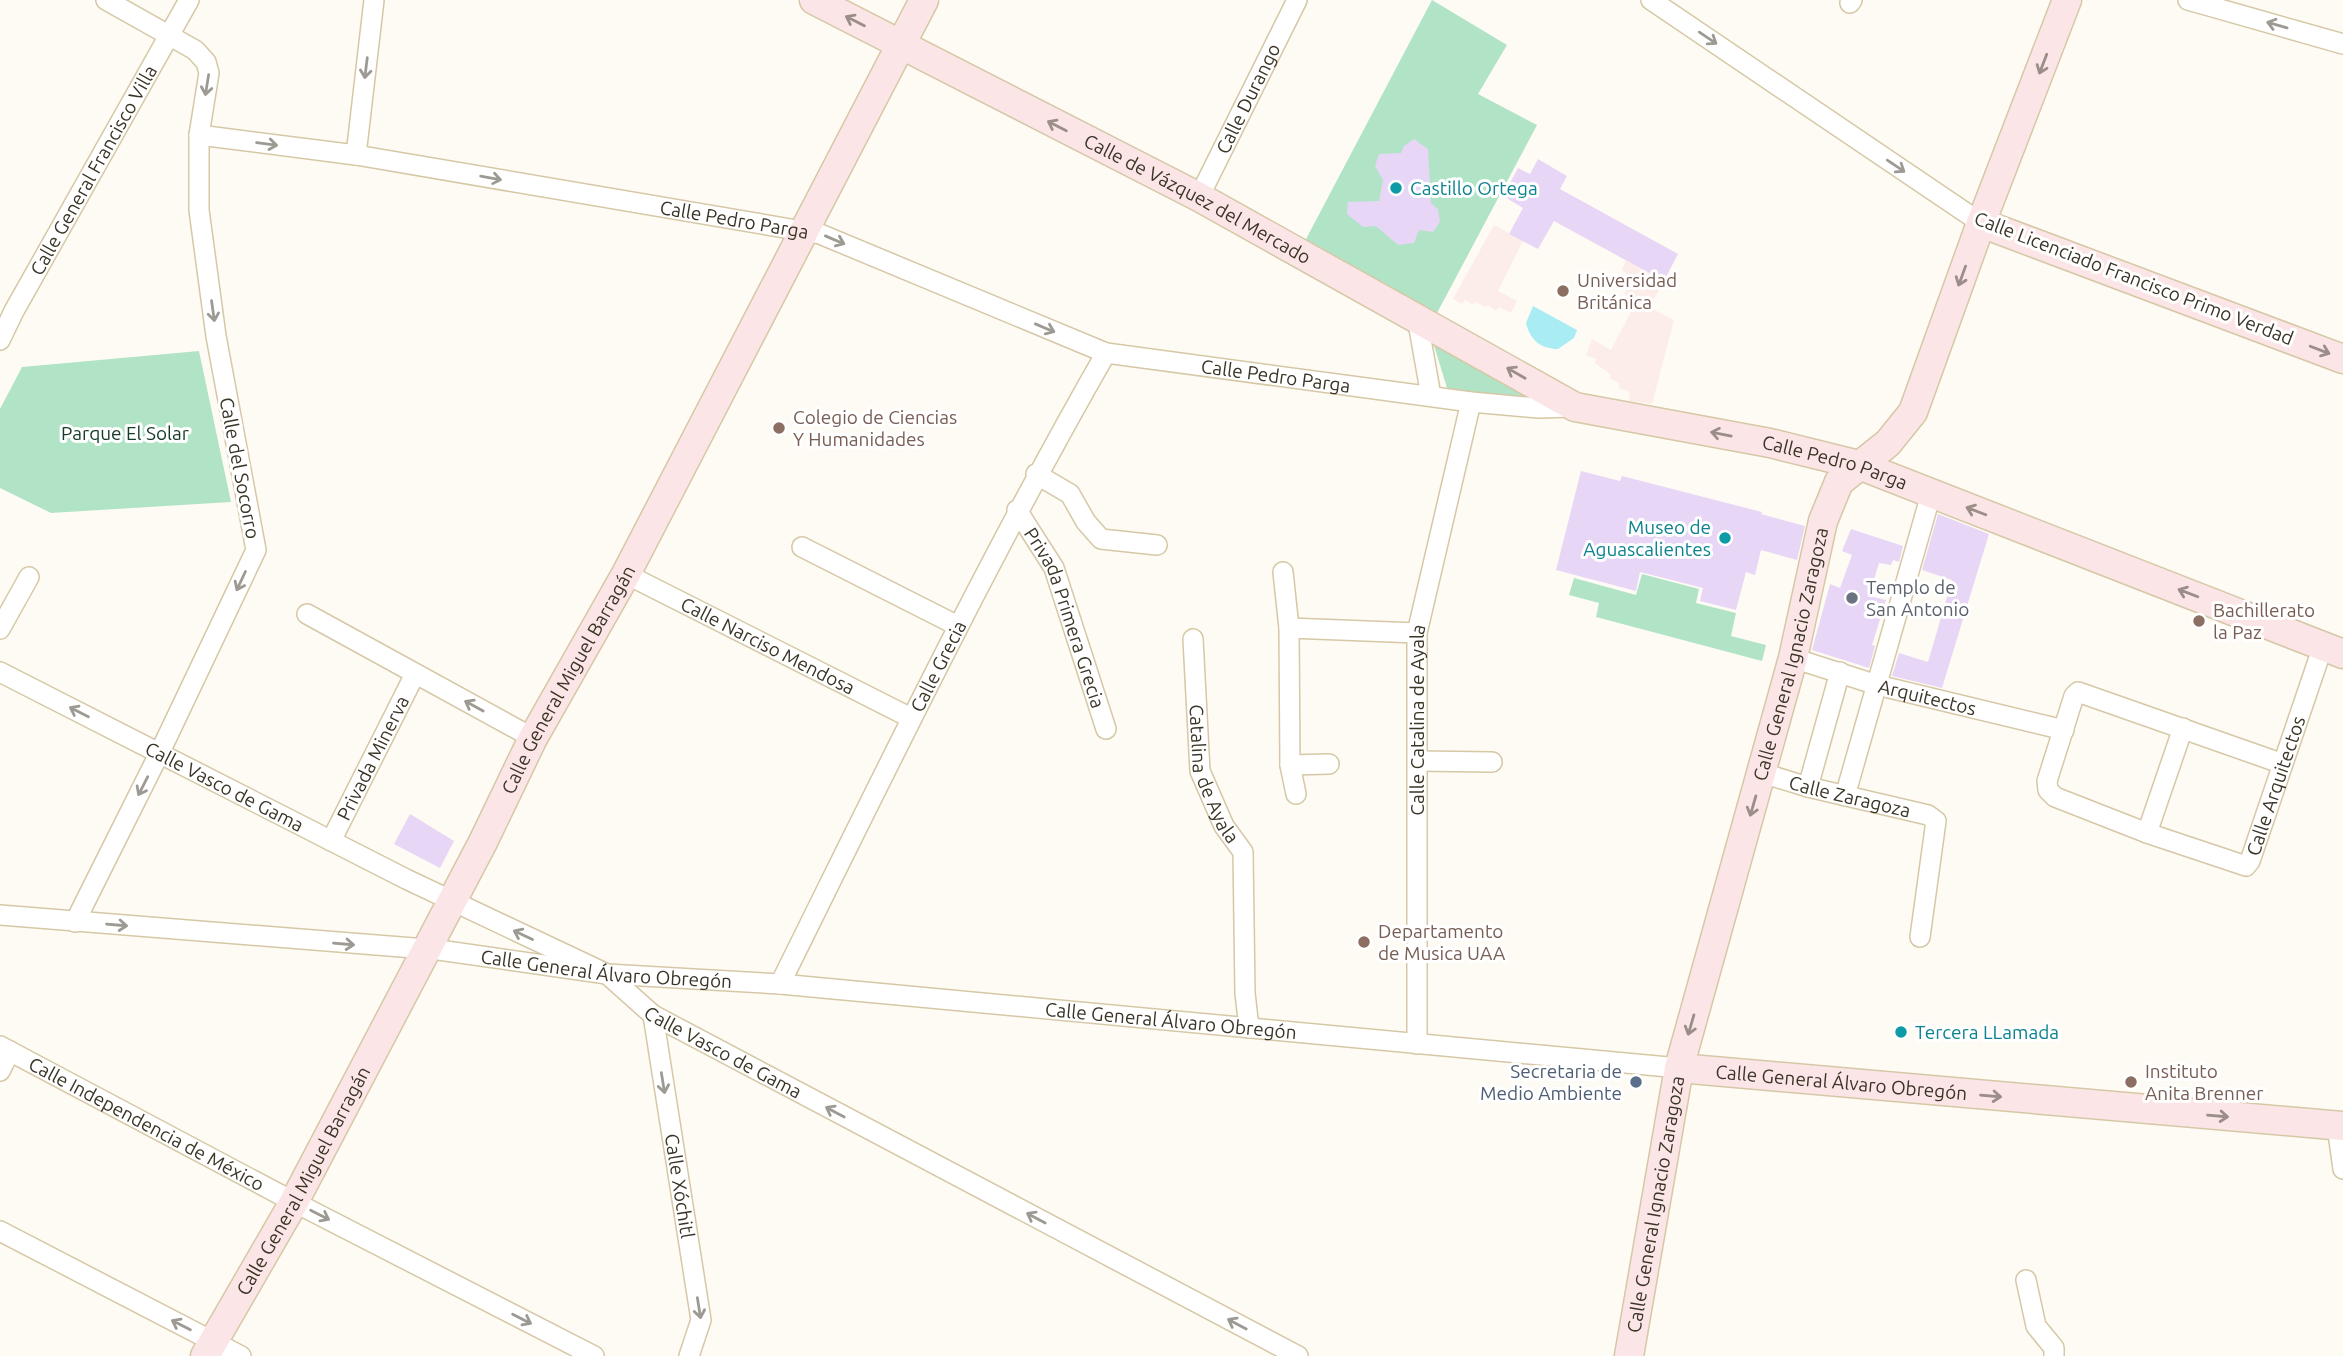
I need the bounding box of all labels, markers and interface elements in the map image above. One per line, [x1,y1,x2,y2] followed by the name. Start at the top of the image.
[845,14,866,28] one-way arrow
[2267,18,2289,31] one-way arrow
[1698,31,1717,45] one-way arrow
[1211,40,1285,157] street label: Calle Durango
[2035,52,2048,74] one-way arrow
[359,56,372,79] one-way arrow
[25,61,161,279] street label: Calle General Francisco Villa
[200,73,213,96] one-way arrow
[1047,118,1068,132] one-way arrow
[1081,129,1315,268] street label: Calle de Vázquez del Mercado
[255,137,277,150] one-way arrow
[1886,159,1906,173] one-way arrow
[479,172,502,185] one-way arrow
[1410,177,1538,199] place label: Castillo Ortega
[1388,180,1404,196] marker: Castillo Ortega
[658,196,810,243] street label: Calle Pedro Parga
[1971,207,2297,349] street label: Calle Licenciado Francisco Primo Verdad
[824,235,846,248] one-way arrow
[1954,265,1967,287] one-way arrow
[1577,269,1677,313] place label: Universidad Británica
[1555,283,1571,299] marker: Universidad Británica
[206,299,219,322] one-way arrow
[1034,322,1056,335] one-way arrow
[2308,345,2330,358] one-way arrow
[1200,355,1352,397] street label: Calle Pedro Parga
[1506,366,1527,379] one-way arrow
[215,395,265,541] street label: Calle del Socorro
[793,406,957,450] place label: Colegio de Ciencias Y Humanidades
[771,420,787,436] marker: Colegio de Ciencias Y Humanidades
[61,422,189,444] park label: Parque El Solar
[1710,427,1733,440] one-way arrow
[1760,431,1911,494] street label: Calle Pedro Parga
[1965,504,1987,517] one-way arrow
[1583,516,1711,560] place label: Museo de Aguascalientes
[1020,523,1109,711] street label: Privada Primera Grecia
[1748,525,1832,783] street label: Calle General Ignacio Zaragoza
[1717,530,1733,546] marker: Museo de Aguascalientes
[497,562,640,797] street label: Calle General Miguel Barragán
[234,569,247,591] one-way arrow
[1866,576,1969,620] place label: Templo de San Antonio
[2178,586,2199,599] one-way arrow
[1844,590,1860,606] marker: Templo de San Antonio
[677,593,859,699] street label: Calle Narciso Mendosa
[2213,599,2315,643] place label: Bachillerato la Paz
[2191,613,2207,629] marker: Bachillerato la Paz
[906,617,971,716] street label: Calle Grecia
[1406,622,1430,816] street label: Calle Catalina de Ayala
[1876,675,1978,719] street label: Arquitectos
[332,692,413,824] street label: Privada Minerva
[465,699,485,713] one-way arrow
[69,704,90,718] one-way arrow
[1185,704,1244,847] street label: Catalina de Ayala
[2242,713,2309,859] street label: Calle Arquitectos
[142,737,307,836] street label: Calle Vasco de Gama
[1786,771,1913,822] street label: Calle Zaragoza
[135,775,149,796] one-way arrow
[1745,795,1758,817] one-way arrow
[105,919,128,932] one-way arrow
[1378,920,1506,964] place label: Departamento de Musica UAA
[513,928,534,941] one-way arrow
[1356,934,1372,950] marker: Departamento de Musica UAA
[332,938,354,951] one-way arrow
[479,945,733,992] street label: Calle General Álvaro Obregón
[1044,998,1298,1043] street label: Calle General Álvaro Obregón
[640,1001,806,1103] street label: Calle Vasco de Gama
[1684,1014,1697,1036] one-way arrow
[1915,1021,2059,1043] place label: Tercera LLamada
[1893,1024,1909,1040] marker: Tercera LLamada
[25,1052,268,1195] street label: Calle Independencia de México
[1480,1060,1622,1104] place label: Secretaria de Medio Ambiente
[1715,1060,1968,1104] street label: Calle General Álvaro Obregón
[2145,1060,2263,1104] place label: Instituto Anita Brenner
[232,1062,374,1299] street label: Calle General Miguel Barragán
[657,1071,670,1094] one-way arrow
[1622,1074,1688,1334] street label: Calle General Ignacio Zaragoza
[1628,1074,1644,1090] marker: Secretaria de Medio Ambiente
[2123,1074,2139,1090] marker: Instituto Anita Brenner
[1980,1090,2002,1103] one-way arrow
[825,1104,846,1118] one-way arrow
[2206,1110,2229,1123] one-way arrow
[661,1132,699,1240] street label: Calle Xóchitl
[309,1209,330,1223] one-way arrow
[1026,1211,1047,1224] one-way arrow
[693,1296,706,1318] one-way arrow
[511,1313,532,1327] one-way arrow
[171,1317,191,1331] one-way arrow
[1228,1317,1248,1331] one-way arrow

